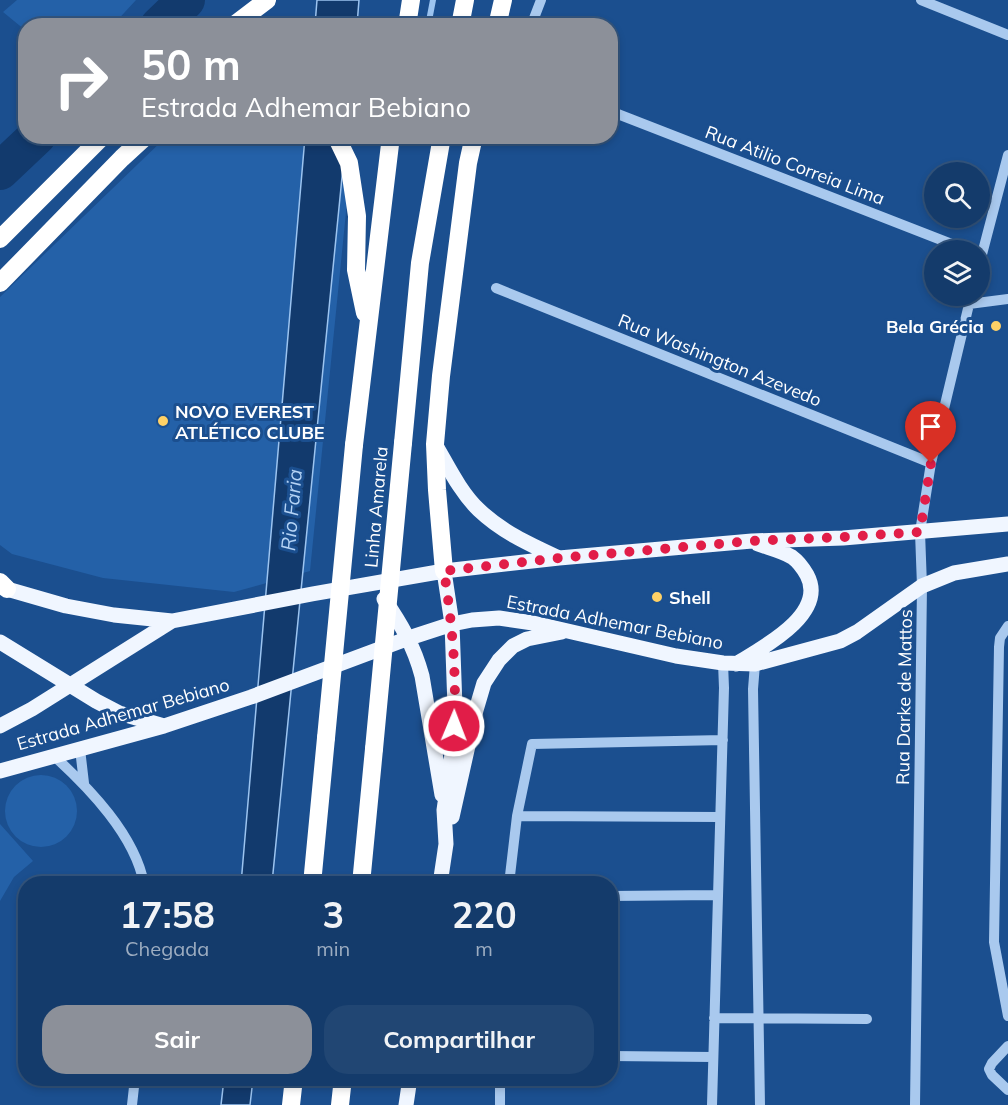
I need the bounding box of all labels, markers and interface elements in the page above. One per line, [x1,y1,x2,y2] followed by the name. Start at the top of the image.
[141,38,241,91] text: 50 m
[42,42,120,120] icon: right
[141,90,471,124] text: Estrada Adhemar Bebiano
[702,120,888,210] street label: Rua Atilio Correia Lima
[924,162,990,306] map controls
[924,162,990,228] button: search
[924,240,990,306] button: layers
[615,309,825,411] street label: Rua Washington Azevedo
[886,315,984,338] place label: Bela Grécia
[989,319,1003,333] marker: Bela Grécia
[175,400,325,444] place label: NOVO EVEREST ATLÉTICO CLUBE
[905,401,956,463] pin
[914,410,947,443] icon: arrive
[156,414,170,428] marker: NOVO EVEREST ATLÉTICO CLUBE
[359,445,393,569] street label: Linha Amarela
[275,468,307,552] water label: Rio Faria
[669,586,711,609] place label: Shell
[505,590,725,654] street label: Estrada Adhemar Bebiano
[650,590,664,604] marker: Shell
[891,609,917,785] street label: Rua Darke de Mattos
[14,673,232,755] street label: Estrada Adhemar Bebiano
[422,694,486,758] position arrow
[119,892,215,937] text: 17:58
[322,892,344,937] text: 3
[452,892,517,937] text: 220
[125,936,209,961] text: Chegada
[316,936,350,961] text: min
[475,936,493,961] text: m
[42,1005,312,1074] button: Sair
[324,1005,594,1074] button: Compartilhar

